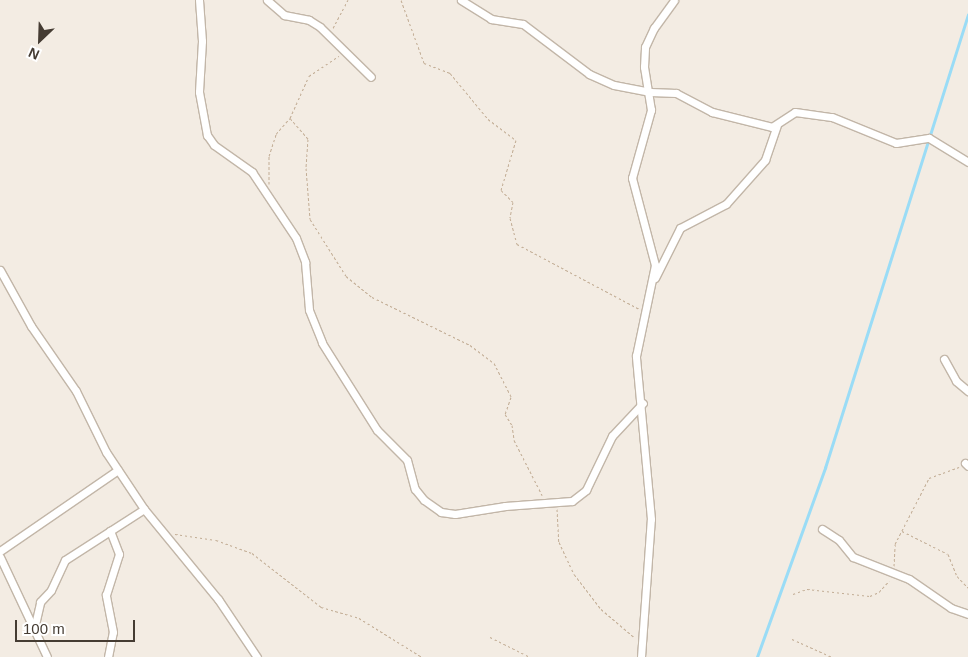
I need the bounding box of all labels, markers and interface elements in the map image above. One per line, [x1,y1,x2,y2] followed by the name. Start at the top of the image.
[15,15,65,65] north arrow
[26,44,42,63] text: N
[18,610,138,642] scale bar
[23,620,65,637] text: 100 m

